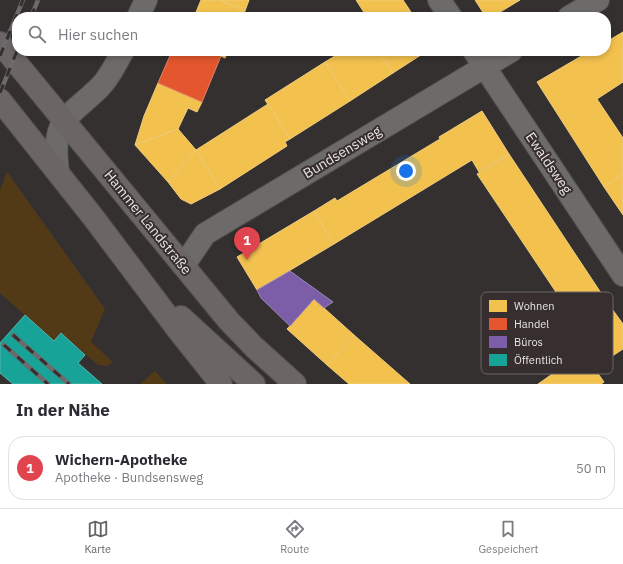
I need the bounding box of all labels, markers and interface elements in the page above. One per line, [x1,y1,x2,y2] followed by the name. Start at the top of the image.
[12,12,611,56] search box
[26,23,48,45] icon: search
[58,25,138,44] text: Hier suchen
[300,121,385,182] street label: Bundsensweg
[522,129,577,198] street label: Ewaldsweg
[396,161,416,181] your location
[100,166,196,278] street label: Hammer Landstraße
[234,227,260,260] pin: 1
[481,292,613,374] legend
[514,299,555,313] text: Wohnen
[514,317,549,331] text: Handel
[514,335,543,349] text: Büros
[514,353,563,367] text: Öffentlich
[16,399,110,421] text: In der Nähe
[55,450,187,469] text: Wichern-Apotheke
[26,460,34,477] text: 1
[576,460,606,477] text: 50 m
[55,469,203,486] text: Apotheke · Bundsensweg
[85,518,111,556] tab: Karte
[280,518,309,556] tab: Route
[478,518,538,556] tab: Gespeichert

